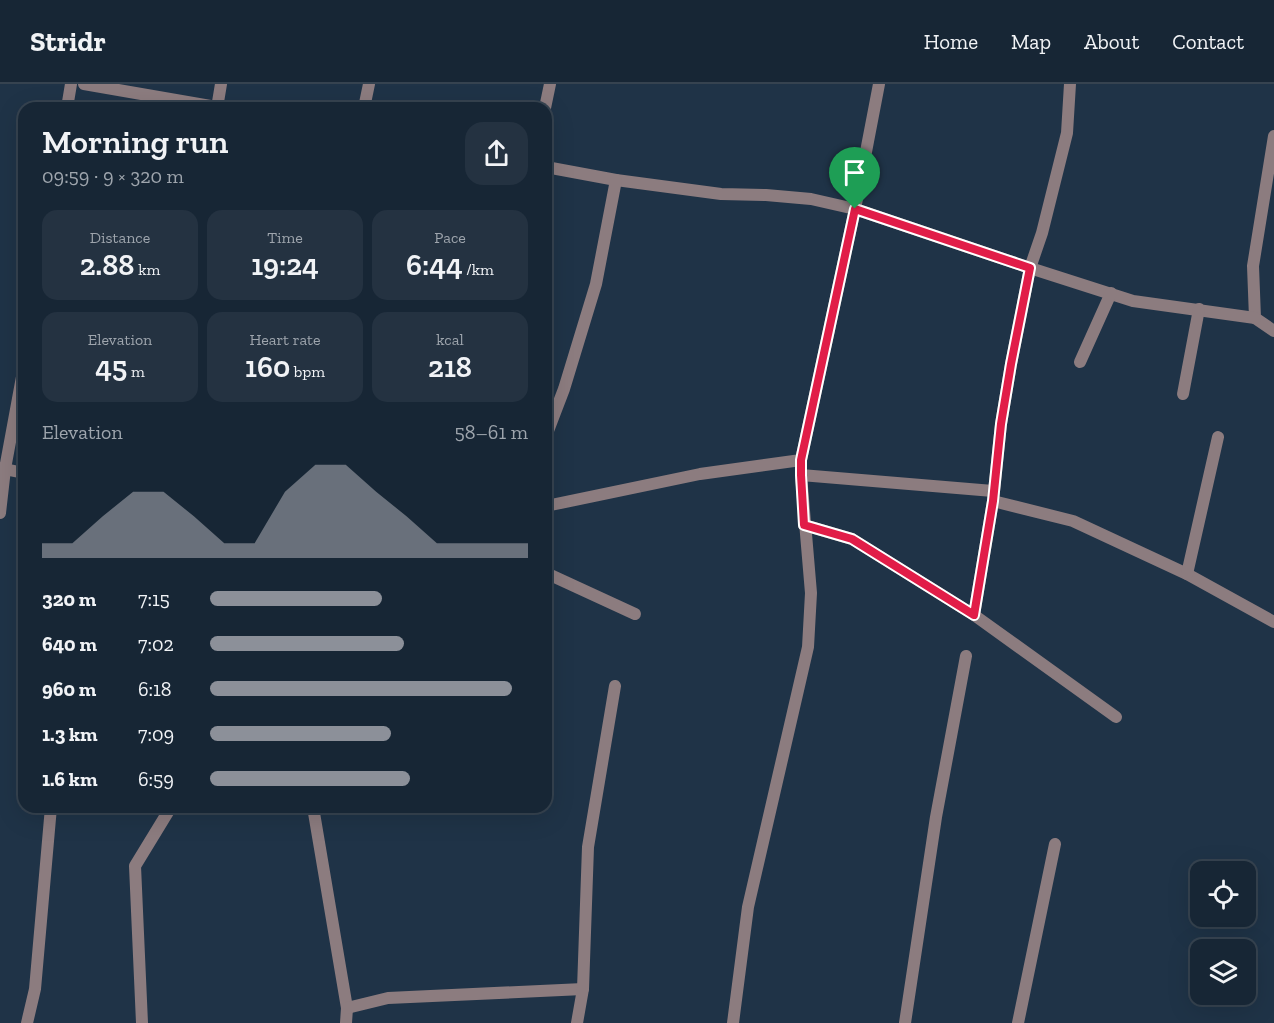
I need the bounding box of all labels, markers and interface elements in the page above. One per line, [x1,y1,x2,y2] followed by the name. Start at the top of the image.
[30,25,106,58] text: Stridr
[924,29,978,54] text: Home
[1011,29,1051,54] text: Map
[1084,29,1139,54] text: About
[1172,29,1244,54] text: Contact
[42,122,228,161] text: Morning run
[465,122,528,185] button: share
[829,147,880,209] pin
[838,156,871,189] icon: arrive
[42,164,184,188] text: 09:59 · 9 × 320 m
[90,228,150,247] text: Distance
[267,228,303,247] text: Time
[434,228,466,247] text: Pace
[80,247,135,283] text: 2.88
[251,247,319,283] text: 19:24
[406,247,463,283] text: 6:44
[135,260,160,279] text: km
[463,260,494,279] text: /km
[88,330,152,349] text: Elevation
[249,330,321,349] text: Heart rate
[436,330,464,349] text: kcal
[95,349,127,385] text: 45
[245,349,290,385] text: 160
[428,349,472,385] text: 218
[127,362,145,381] text: m
[290,362,325,381] text: bpm
[42,420,123,444] text: Elevation
[454,420,528,444] text: 58–61 m
[42,587,96,611] text: 320 m
[138,587,170,611] text: 7:15
[42,632,97,656] text: 640 m
[138,632,174,656] text: 7:02
[42,677,96,701] text: 960 m
[138,677,172,701] text: 6:18
[42,722,98,746] text: 1.3 km
[138,722,174,746] text: 7:09
[42,767,97,791] text: 1.6 km
[138,767,174,791] text: 6:59
[1190,861,1256,1005] map controls
[1190,861,1256,927] button: locate
[1190,939,1256,1005] button: layers

